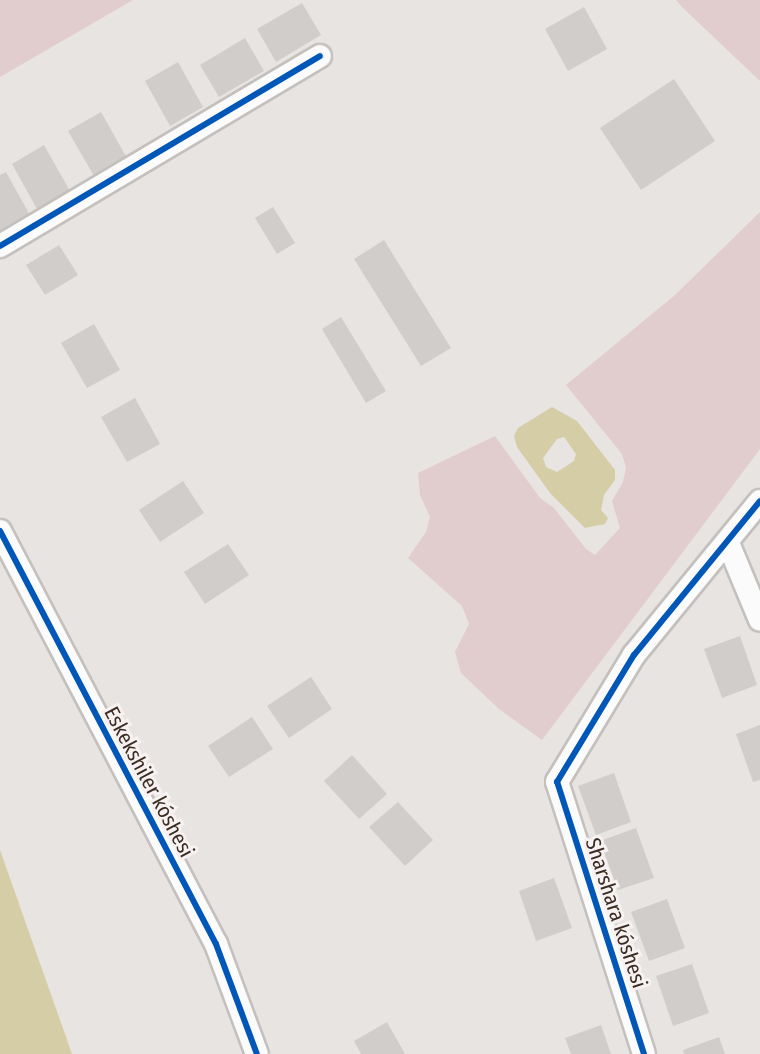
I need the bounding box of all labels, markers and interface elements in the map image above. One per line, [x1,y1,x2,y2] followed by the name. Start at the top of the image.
[99,702,199,862] street label: Eskekshiler kóshesi
[580,835,652,991] street label: Sharshara kóshesi

